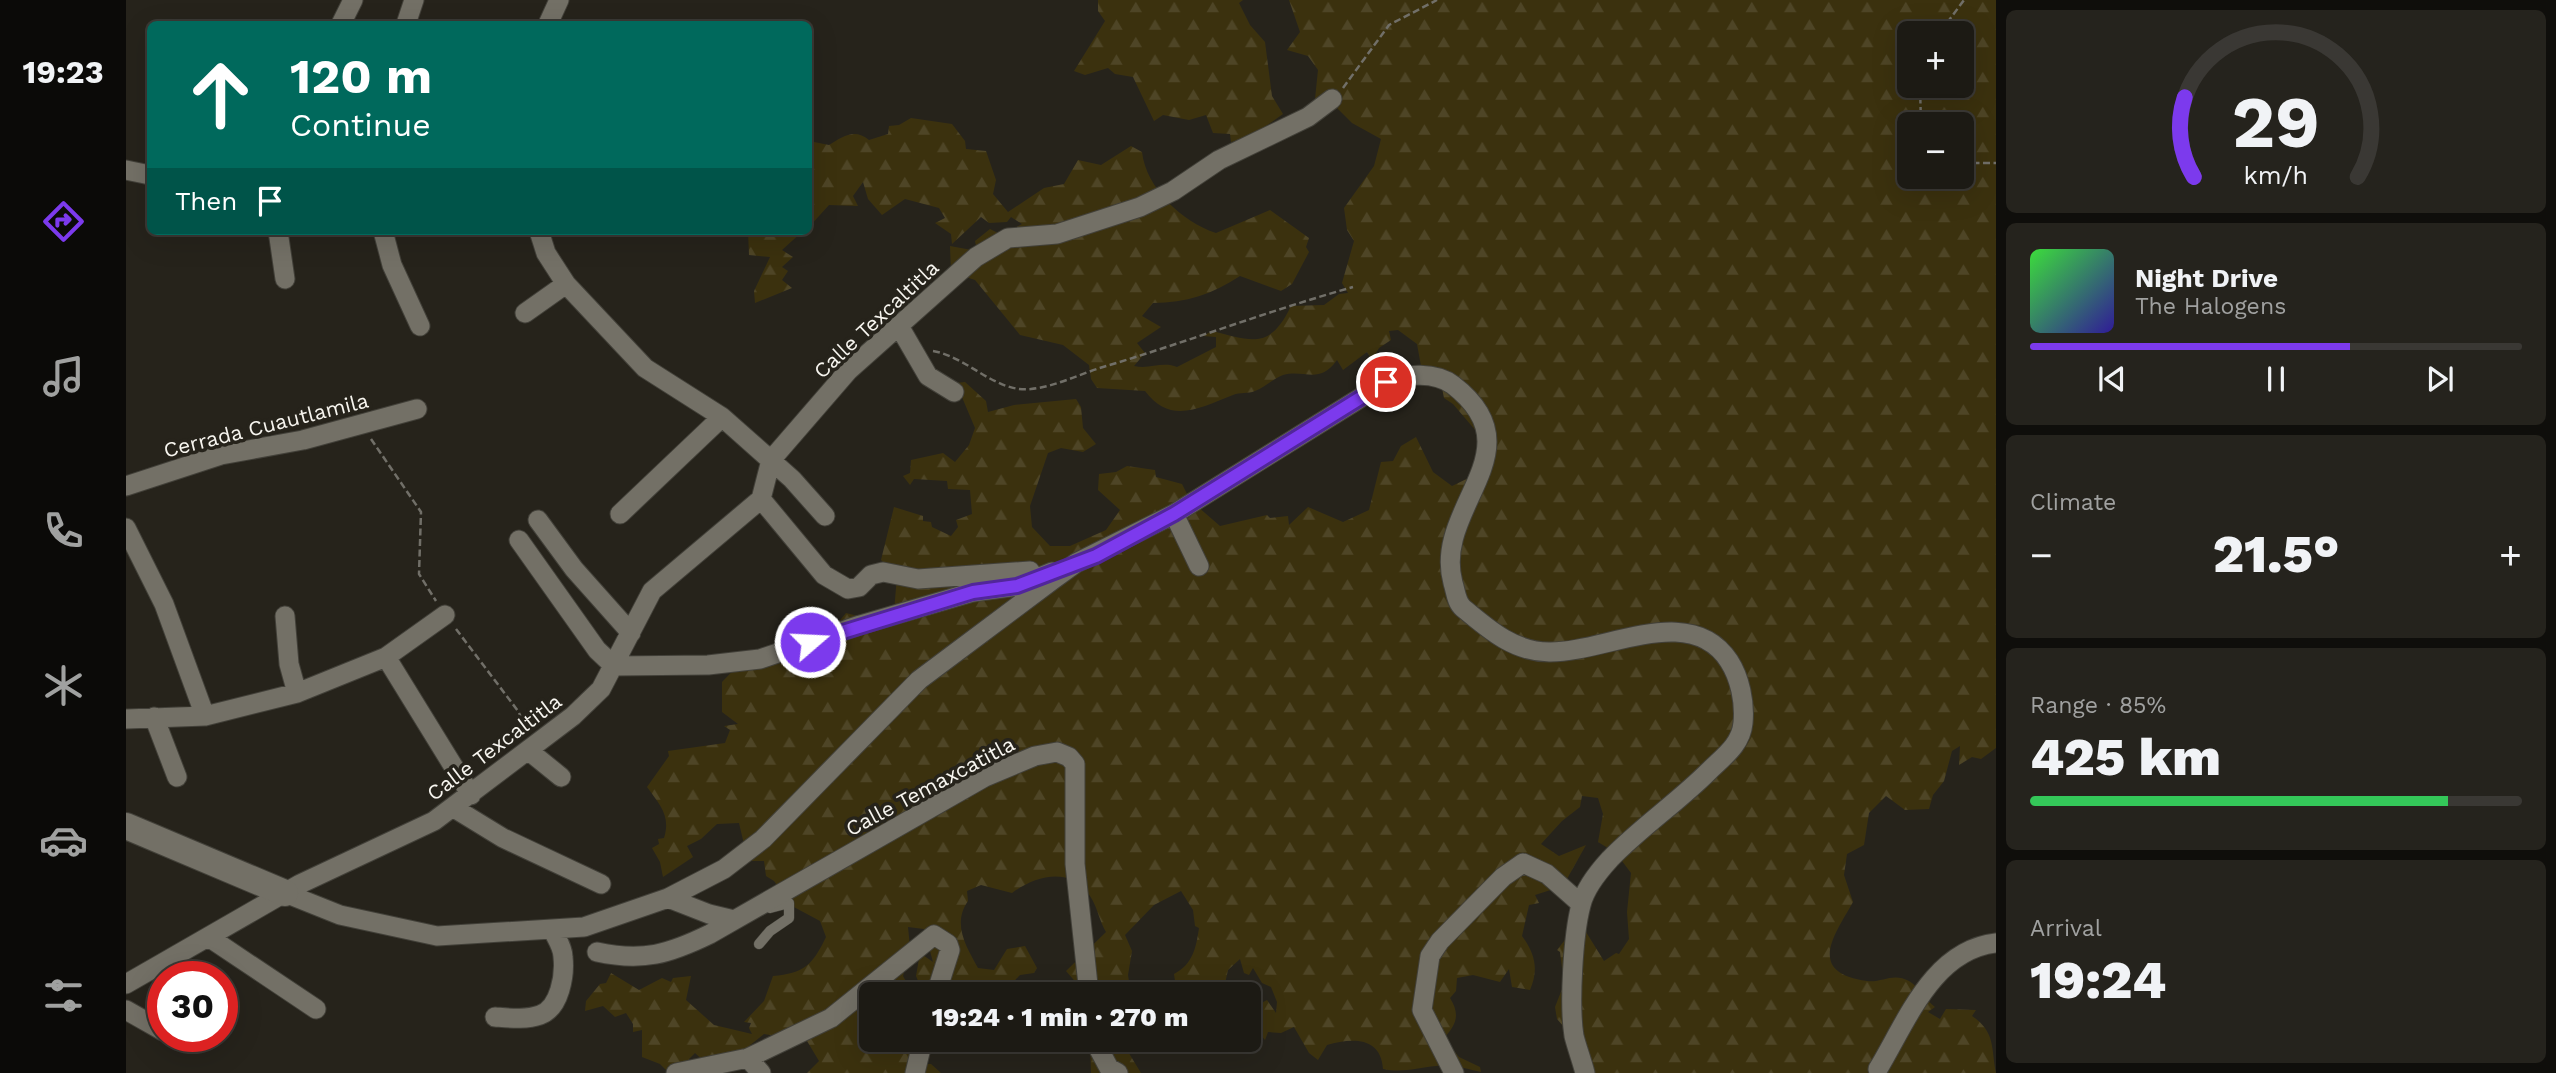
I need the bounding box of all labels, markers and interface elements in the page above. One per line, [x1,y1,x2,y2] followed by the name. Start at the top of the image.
[1897,21,1974,189] map controls
[1897,21,1974,98] button: +
[290,47,432,105] text: 120 m
[175,49,266,140] icon: ahead
[22,53,104,91] text: 19:23
[2232,80,2320,166] text: 29
[290,106,431,144] text: Continue
[1897,112,1974,189] button: −
[2244,161,2308,190] text: km/h
[251,182,289,220] icon: arrive
[175,186,237,216] text: Then
[39,197,88,246] icon: directions
[808,255,944,383] street label: Calle Texcaltitla
[2135,263,2278,293] text: Night Drive
[2135,293,2286,320] text: The Halogens
[39,352,88,401] icon: music
[1356,352,1416,412] pin
[2093,360,2131,398] icon: previous
[2257,360,2295,398] icon: pause
[2421,360,2459,398] icon: next
[1367,363,1405,401] icon: arrive
[161,387,371,463] street label: Cerrada Cuautlamila
[2030,489,2116,516] text: Climate
[39,506,88,555] icon: phone
[2213,524,2339,585] text: 21.5°
[2030,533,2053,577] text: −
[2499,533,2522,577] text: +
[773,605,847,679] position arrow
[39,661,88,710] icon: climate
[422,688,566,806] street label: Calle Texcaltitla
[2030,692,2166,719] text: Range · 85%
[2030,727,2221,788] text: 425 km
[841,731,1019,841] street label: Calle Temaxcatitla
[39,816,88,865] icon: car
[2030,915,2102,942] text: Arrival
[2030,950,2166,1011] text: 19:24
[147,961,238,1052] speed limit sign: 30
[39,971,88,1020] icon: filters
[932,1002,1188,1032] text: 19:24 · 1 min · 270 m

